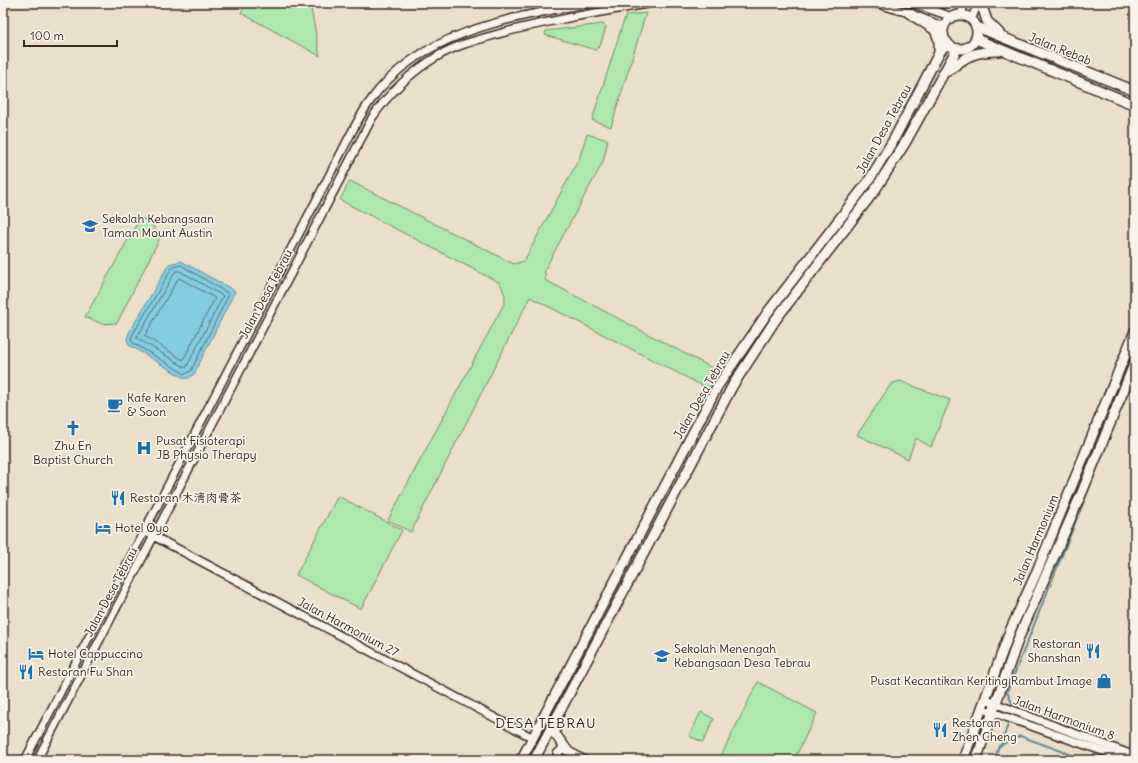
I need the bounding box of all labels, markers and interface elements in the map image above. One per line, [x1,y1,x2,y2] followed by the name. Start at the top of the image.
[24,22,117,48] scale bar
[30,28,64,43] text: 100 m
[1027,29,1094,68] street label: Jalan Rebab
[853,82,914,176] street label: Jalan Desa Tebrau
[102,211,214,240] place label: Sekolah Kebangsaan Taman Mount Austin
[81,217,99,235] school or university icon: Sekolah Kebangsaan Taman Mount Austin
[236,246,296,341] street label: Jalan Desa Tebrau
[670,348,733,442] street label: Jalan Desa Tebrau
[127,390,186,419] place label: Kafe Karen & Soon
[106,396,124,414] cafe icon: Kafe Karen & Soon
[64,419,82,437] church icon: Zhu En Baptist Church
[156,433,257,462] place label: Pusat Fisioterapi JB Physio Therapy
[33,438,113,467] place label: Zhu En Baptist Church
[135,439,153,457] hospital icon: Pusat Fisioterapi JB Physio Therapy
[109,489,127,507] restaurant icon: Restoran 木清肉骨茶
[130,490,242,505] place label: Restoran 木清肉骨茶
[1010,492,1062,587] street label: Jalan Harmonium
[94,519,112,537] hotel icon: Hotel Oyo
[115,520,169,535] place label: Hotel Oyo
[81,544,141,639] street label: Jalan Desa Tebrau
[295,594,401,660] street label: Jalan Harmonium 27
[1027,636,1081,665] place label: Restoran Shanshan
[674,641,811,670] place label: Sekolah Menengah Kebangsaan Desa Tebrau
[1084,642,1102,660] restaurant icon: Restoran Shanshan
[27,645,45,663] hotel icon: Hotel Cappuccino
[48,646,143,661] place label: Hotel Cappuccino
[653,647,671,665] school or university icon: Sekolah Menengah Kebangsaan Desa Tebrau
[17,663,35,681] restaurant icon: Restoran Fu Shan
[38,664,133,679] place label: Restoran Fu Shan
[1095,672,1113,690] shop icon: Pusat Kecantikan Keriting Rambut Image
[870,673,1092,688] place label: Pusat Kecantikan Keriting Rambut Image
[1011,692,1117,743] street label: Jalan Harmonium 8
[495,714,597,732] district label: DESA TEBRAU
[952,715,1017,744] place label: Restoran Zhen Cheng
[931,721,949,739] restaurant icon: Restoran Zhen Cheng

